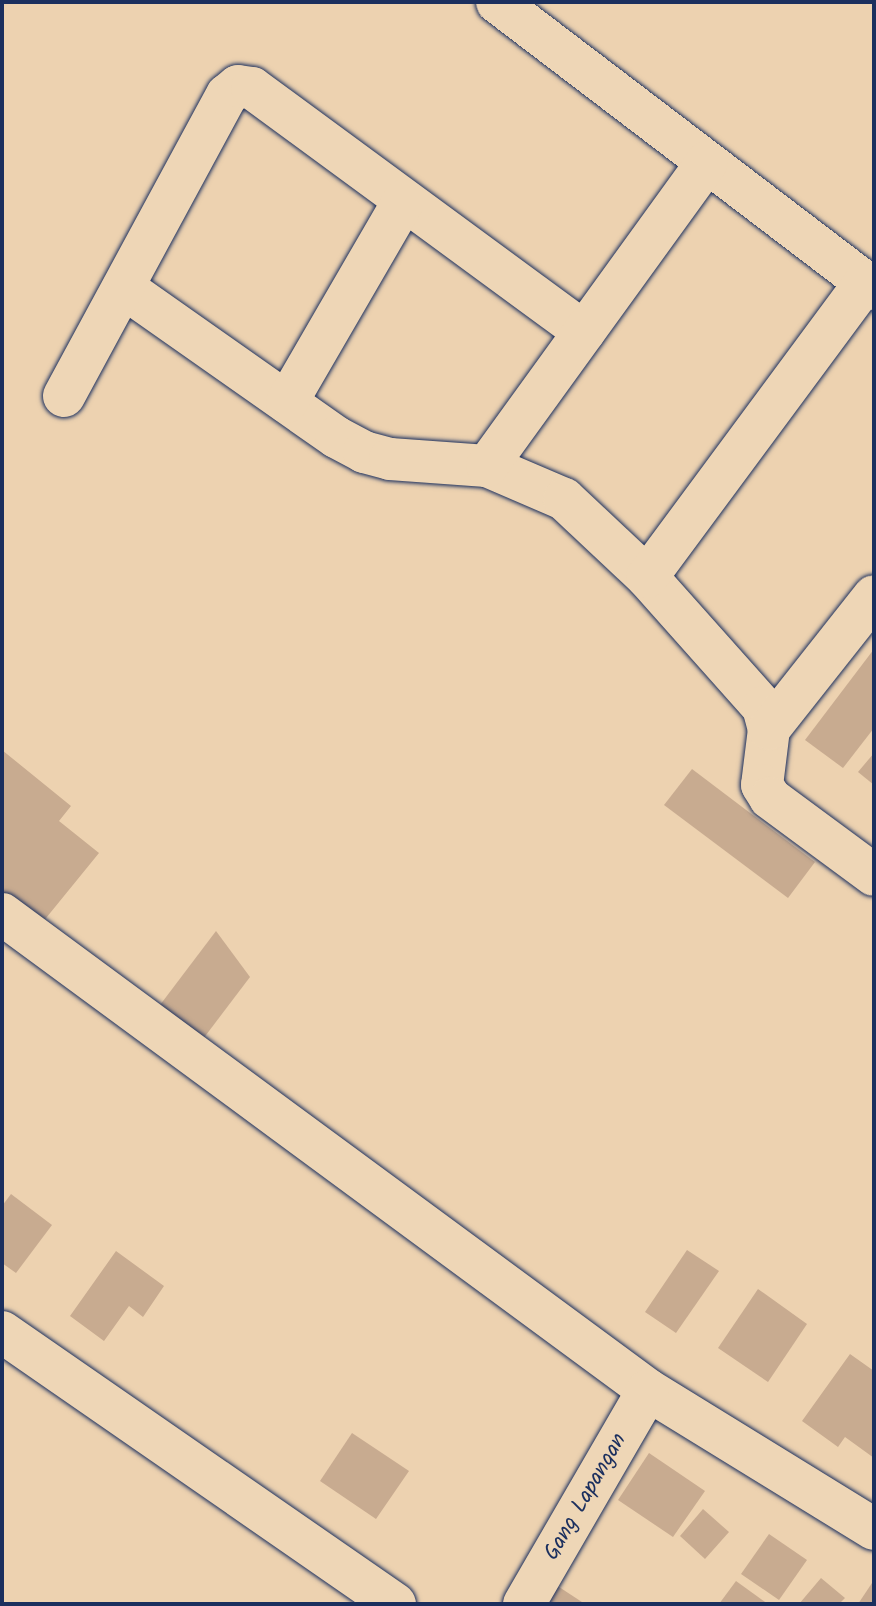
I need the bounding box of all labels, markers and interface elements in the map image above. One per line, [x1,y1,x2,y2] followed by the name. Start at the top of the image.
[539,1429,633,1565] street label: Gang Lapangan

